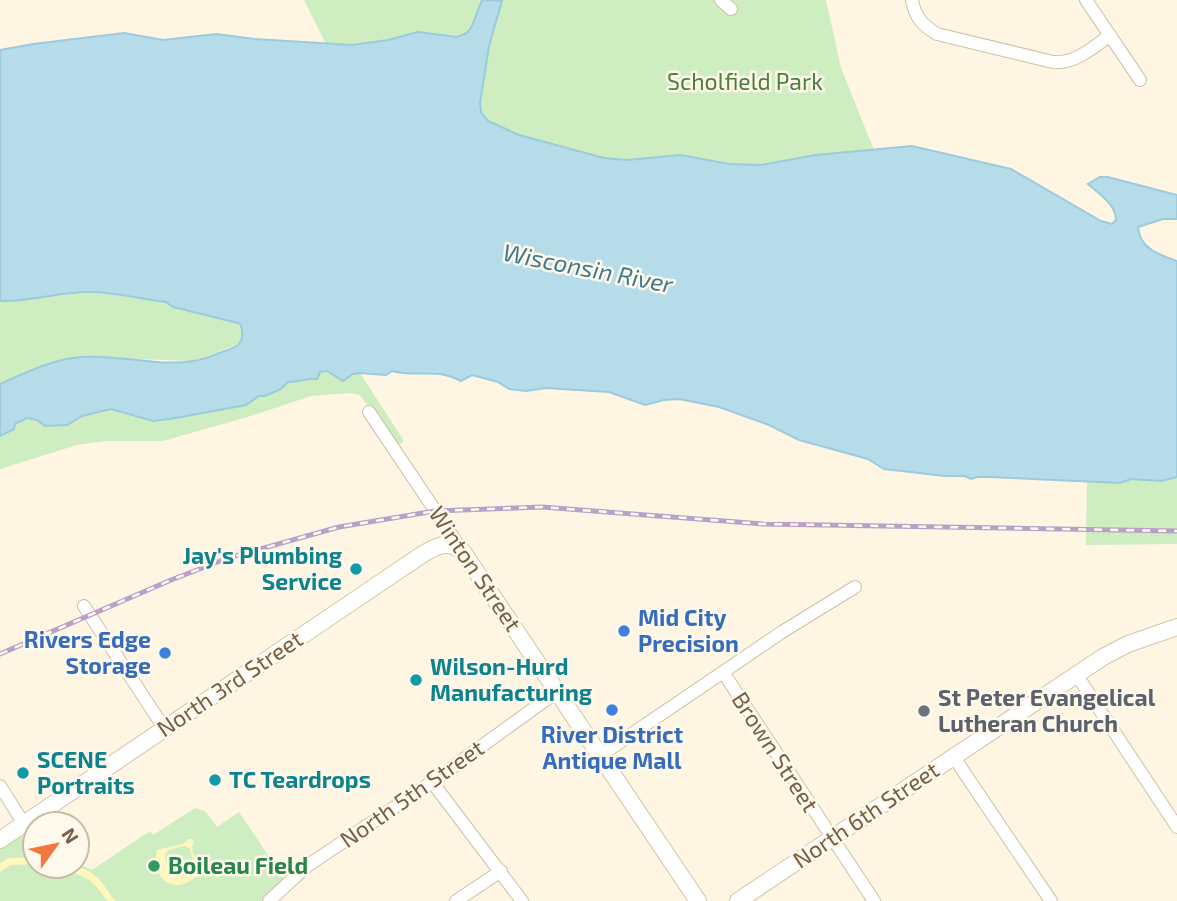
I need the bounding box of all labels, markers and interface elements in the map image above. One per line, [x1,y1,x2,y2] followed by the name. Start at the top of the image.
[667,67,823,95] park label: Scholfield Park
[501,237,676,298] water label: Wisconsin River
[424,500,528,637] street label: Winton Street
[182,541,343,595] place label: Jay's Plumbing Service
[348,561,364,577] marker: Jay's Plumbing Service
[638,603,739,657] place label: Mid City Precision
[616,623,632,639] marker: Mid City Precision
[151,624,308,742] street label: North 3rd Street
[24,625,151,679] place label: Rivers Edge Storage
[157,645,173,661] marker: Rivers Edge Storage
[430,652,593,706] place label: Wilson-Hurd Manufacturing
[408,672,424,688] marker: Wilson-Hurd Manufacturing
[938,683,1156,737] place label: St Peter Evangelical Lutheran Church
[727,686,825,817] street label: Brown Street
[604,702,620,718] marker: River District Antique Mall
[916,703,932,719] marker: St Peter Evangelical Lutheran Church
[541,720,683,774] place label: River District Antique Mall
[334,733,489,853] street label: North 5th Street
[37,745,135,799] place label: SCENE Portraits
[787,755,944,873] street label: North 6th Street
[15,765,31,781] marker: SCENE Portraits
[229,765,371,793] place label: TC Teardrops
[207,772,223,788] marker: TC Teardrops
[21,810,91,880] north arrow
[57,823,84,847] text: N
[168,851,308,879] place label: Boileau Field
[146,858,162,874] marker: Boileau Field

